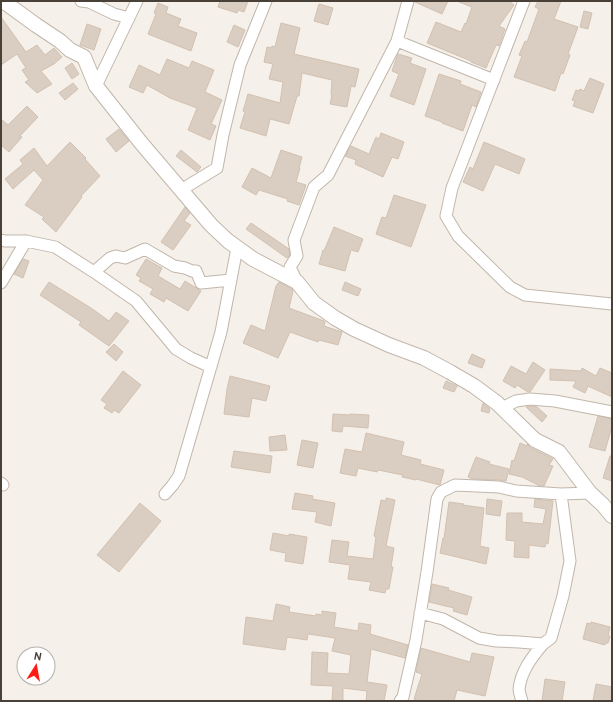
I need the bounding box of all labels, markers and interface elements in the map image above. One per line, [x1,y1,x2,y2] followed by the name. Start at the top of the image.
[16,646,56,686] north arrow
[33,650,43,665] text: N

